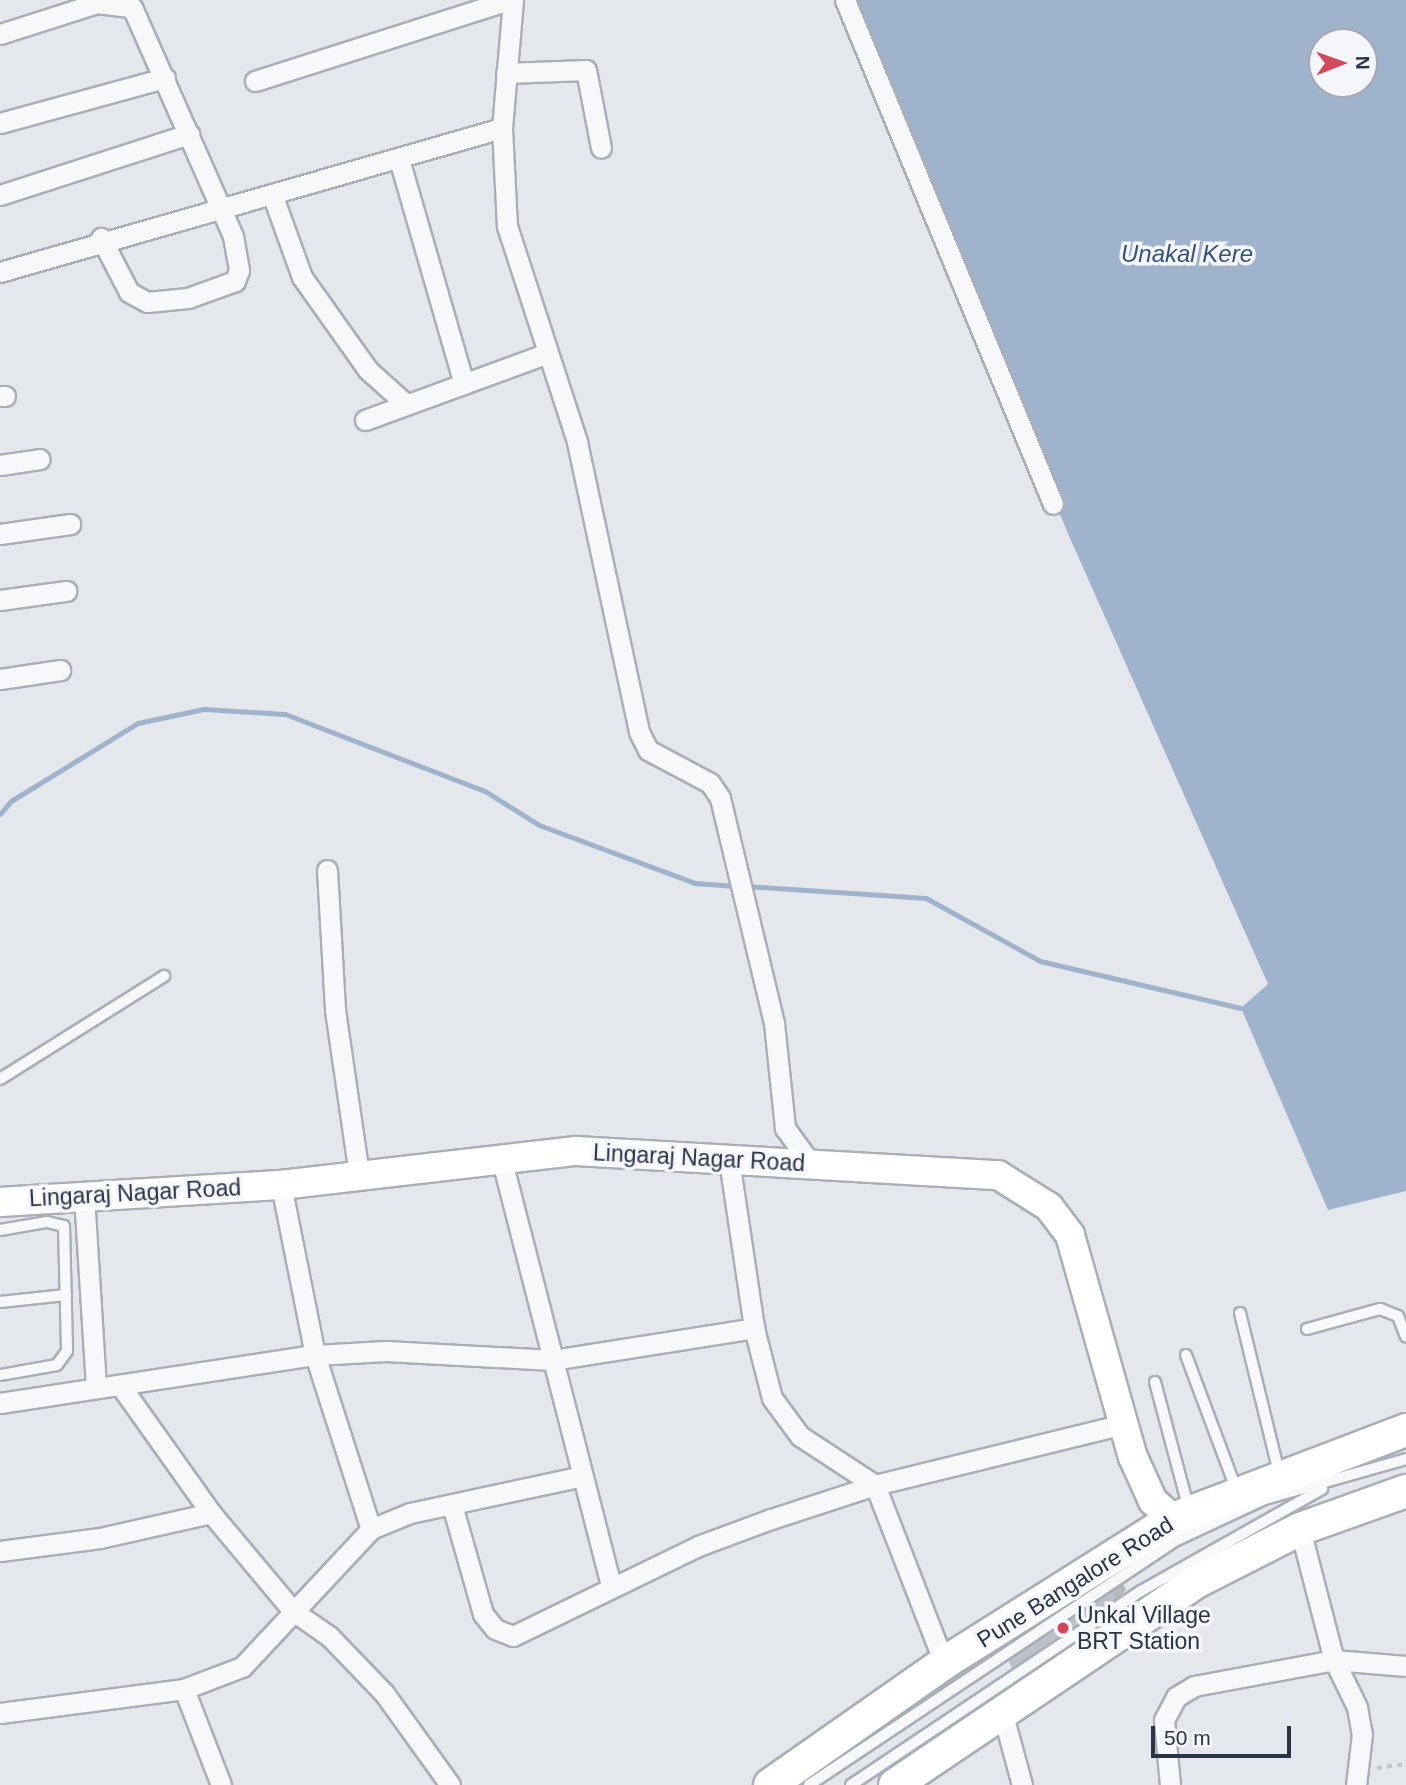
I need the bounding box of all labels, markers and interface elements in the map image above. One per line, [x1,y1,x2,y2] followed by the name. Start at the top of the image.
[1308,28,1378,98] north arrow
[1352,56,1373,70] text: N
[1121,240,1253,268] water label: Unakal Kere
[592,1139,806,1177] street label: Lingaraj Nagar Road
[28,1174,242,1212] street label: Lingaraj Nagar Road
[972,1510,1178,1654] street label: Pune Bangalore Road
[1077,1601,1211,1655] place label: Unkal Village BRT Station
[1055,1620,1071,1636] marker: Unkal Village BRT Station
[1154,1712,1294,1756] scale bar
[1164,1726,1211,1749] text: 50 m

